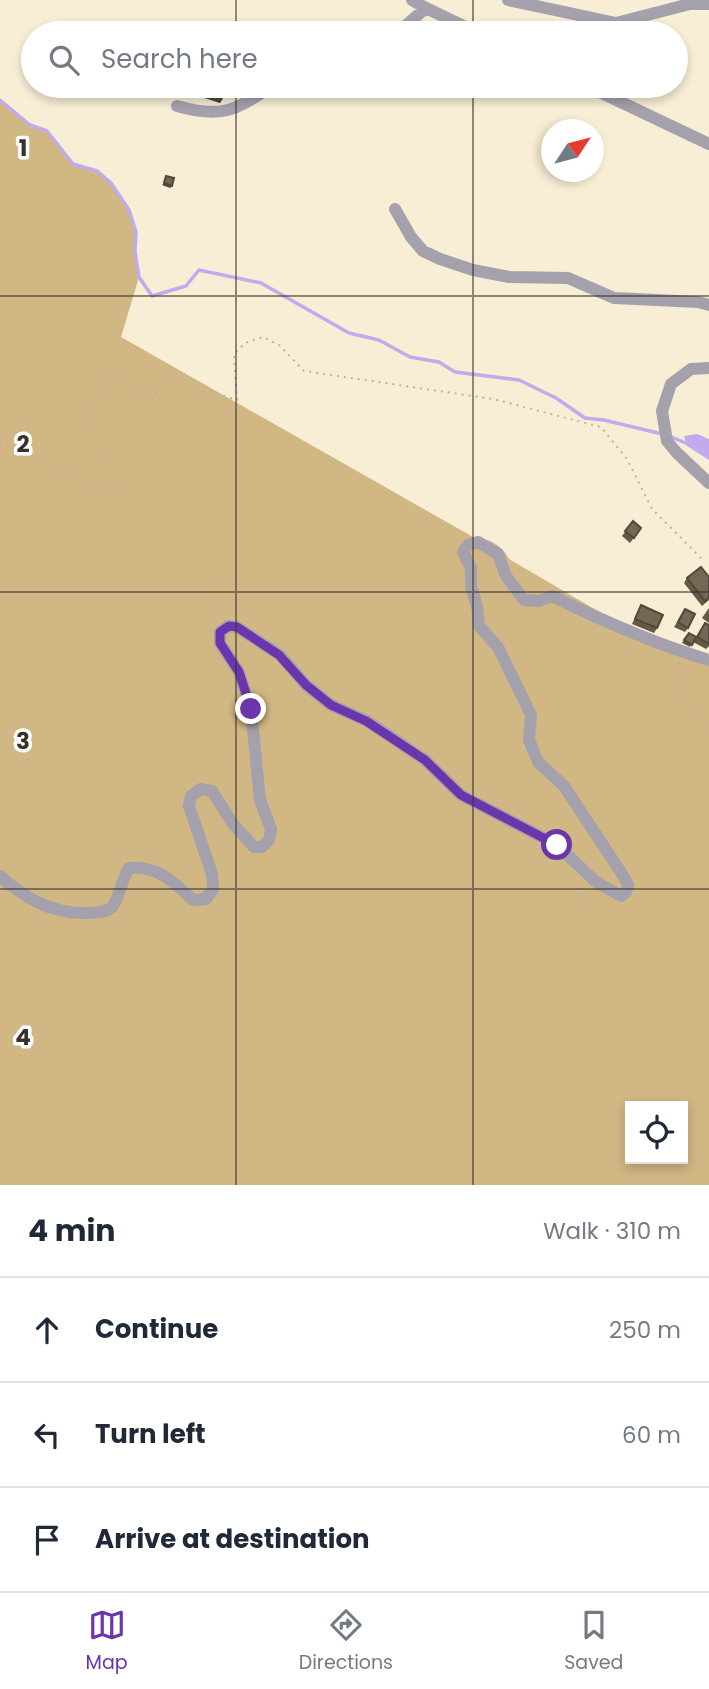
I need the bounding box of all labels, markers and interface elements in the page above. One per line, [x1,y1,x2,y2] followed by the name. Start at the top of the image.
[21,21,688,98] search box
[45,41,83,79] icon: search
[101,41,258,77] text: Search here
[541,119,604,182] north arrow
[19,132,27,164] text: 1
[16,428,30,460] text: 2
[235,693,266,724] route end
[16,725,30,757] text: 3
[541,829,572,860] route start
[15,1021,31,1053] text: 4
[625,1101,688,1164] map controls
[625,1101,688,1164] button: locate
[28,1209,116,1252] text: 4 min
[543,1215,681,1247] text: Walk · 310 m
[28,1311,66,1349] icon: ahead
[95,1311,218,1347] text: Continue
[609,1314,681,1346] text: 250 m
[28,1416,66,1454] icon: left
[95,1416,206,1452] text: Turn left
[622,1419,681,1451] text: 60 m
[28,1521,66,1559] icon: arrive
[95,1521,370,1557] text: Arrive at destination
[86,1606,128,1677] tab: Map
[299,1606,393,1677] tab: Directions
[564,1606,623,1677] tab: Saved

